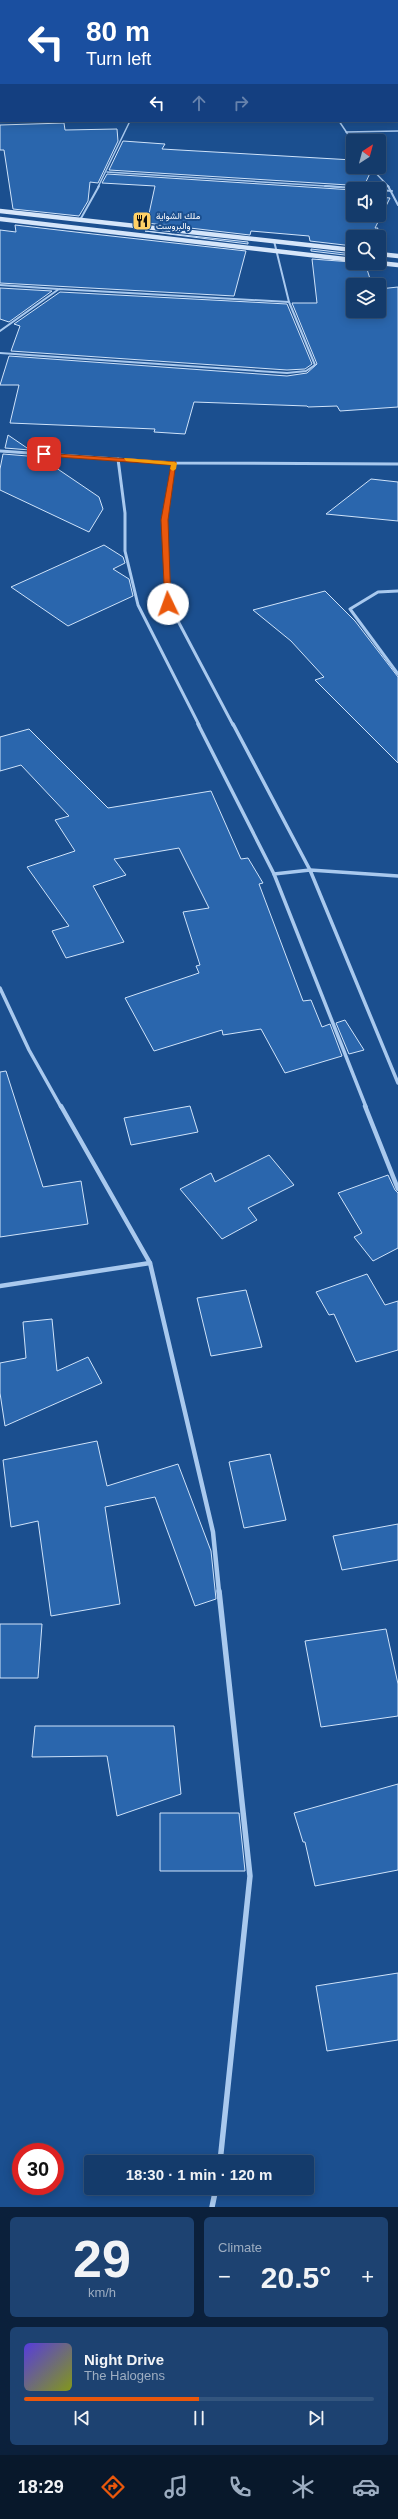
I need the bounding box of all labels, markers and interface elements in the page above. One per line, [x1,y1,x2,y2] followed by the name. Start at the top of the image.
[20,16,72,68] icon: left
[86,16,150,47] text: 80 m
[86,49,151,69] text: Turn left
[146,92,168,114] icon: left
[188,92,210,114] icon: ahead
[230,92,252,114] icon: right
[346,134,386,174] north arrow
[346,134,386,318] map controls
[346,182,386,222] button: sound
[131,210,153,232] restaurant icon: ملك الشواية والبروست
[156,211,200,232] place label: ملك الشواية والبروست
[346,230,386,270] button: search
[346,278,386,318] button: layers
[27,437,61,471] pin
[33,443,55,465] icon: arrive
[147,583,189,625] position arrow
[12,2143,64,2195] speed limit sign: 30
[126,2166,272,2183] text: 18:30 · 1 min · 120 m
[73,2230,131,2288] text: 29
[218,2240,262,2255] text: Climate
[261,2261,331,2294] text: 20.5°
[218,2264,231,2289] text: −
[361,2264,374,2289] text: +
[88,2285,116,2300] text: km/h
[84,2351,164,2368] text: Night Drive
[84,2368,165,2383] text: The Halogens
[71,2407,93,2429] icon: previous
[188,2407,210,2429] icon: pause
[305,2407,327,2429] icon: next
[99,2473,127,2501] icon: directions
[162,2473,190,2501] icon: music
[226,2473,254,2501] icon: phone
[289,2473,317,2501] icon: climate
[352,2473,380,2501] icon: car
[18,2477,64,2497] text: 18:29

